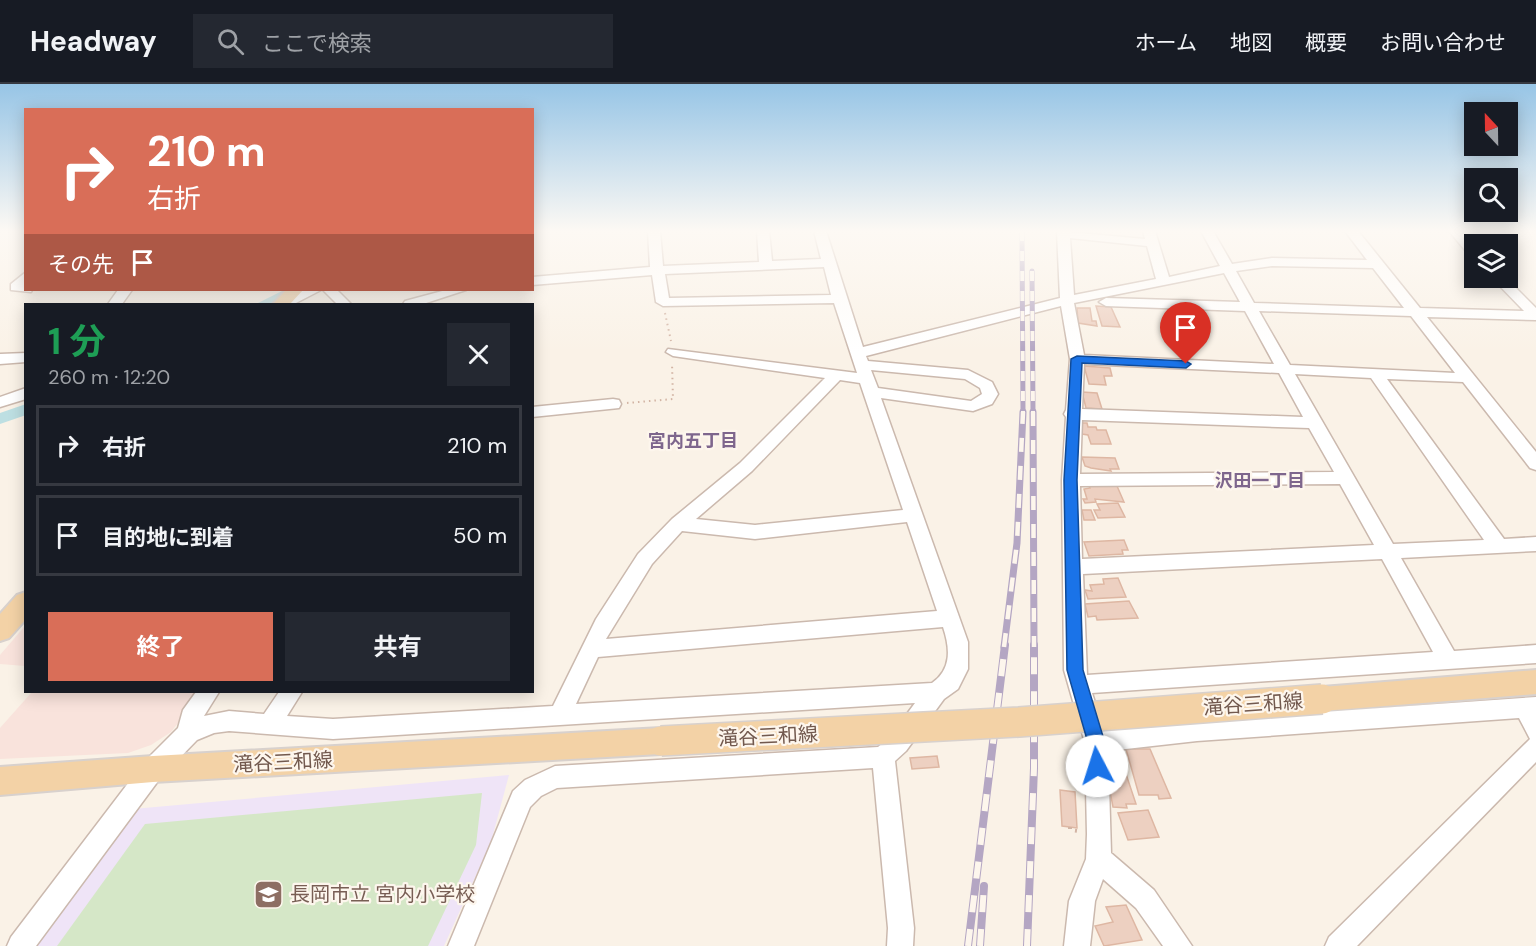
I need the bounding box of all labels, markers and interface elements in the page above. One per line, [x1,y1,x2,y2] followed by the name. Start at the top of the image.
[193,14,613,68] search box
[30,23,157,60] text: Headway
[214,25,247,58] icon: search
[262,29,372,58] text: ここで検索
[1135,29,1197,57] text: ホーム
[1230,29,1272,57] text: 地図
[1305,29,1347,57] text: 概要
[1380,29,1506,57] text: お問い合わせ
[1464,102,1518,156] north arrow
[1464,102,1518,288] map controls
[147,124,265,179] text: 210 m
[48,132,126,210] icon: right
[1464,168,1518,222] button: search
[147,181,201,216] text: 右折
[1464,234,1518,288] button: layers
[126,246,159,279] icon: arrive
[48,250,114,279] text: その先
[1160,302,1211,364] pin
[1169,311,1202,344] icon: arrive
[48,318,106,365] text: 1 分
[447,323,510,386] button: close
[48,364,170,390] text: 260 m · 12:20
[51,429,84,462] icon: right
[648,429,738,453] district label: 宮内五丁目
[447,431,507,460] text: 210 m
[102,433,146,462] text: 右折
[1215,469,1305,493] district label: 沢田一丁目
[51,519,84,552] icon: arrive
[453,521,507,550] text: 50 m
[102,523,234,552] text: 目的地に到着
[48,612,273,681] button: 終了
[285,612,510,681] button: 共有
[1202,688,1304,720] street label: 滝谷三和線
[717,720,819,752] street label: 滝谷三和線
[1065,734,1129,798] position arrow
[232,746,334,778] street label: 滝谷三和線
[253,878,285,910] school or university icon: 長岡市立 宮内小学校
[290,881,475,907] place label: 長岡市立 宮内小学校

